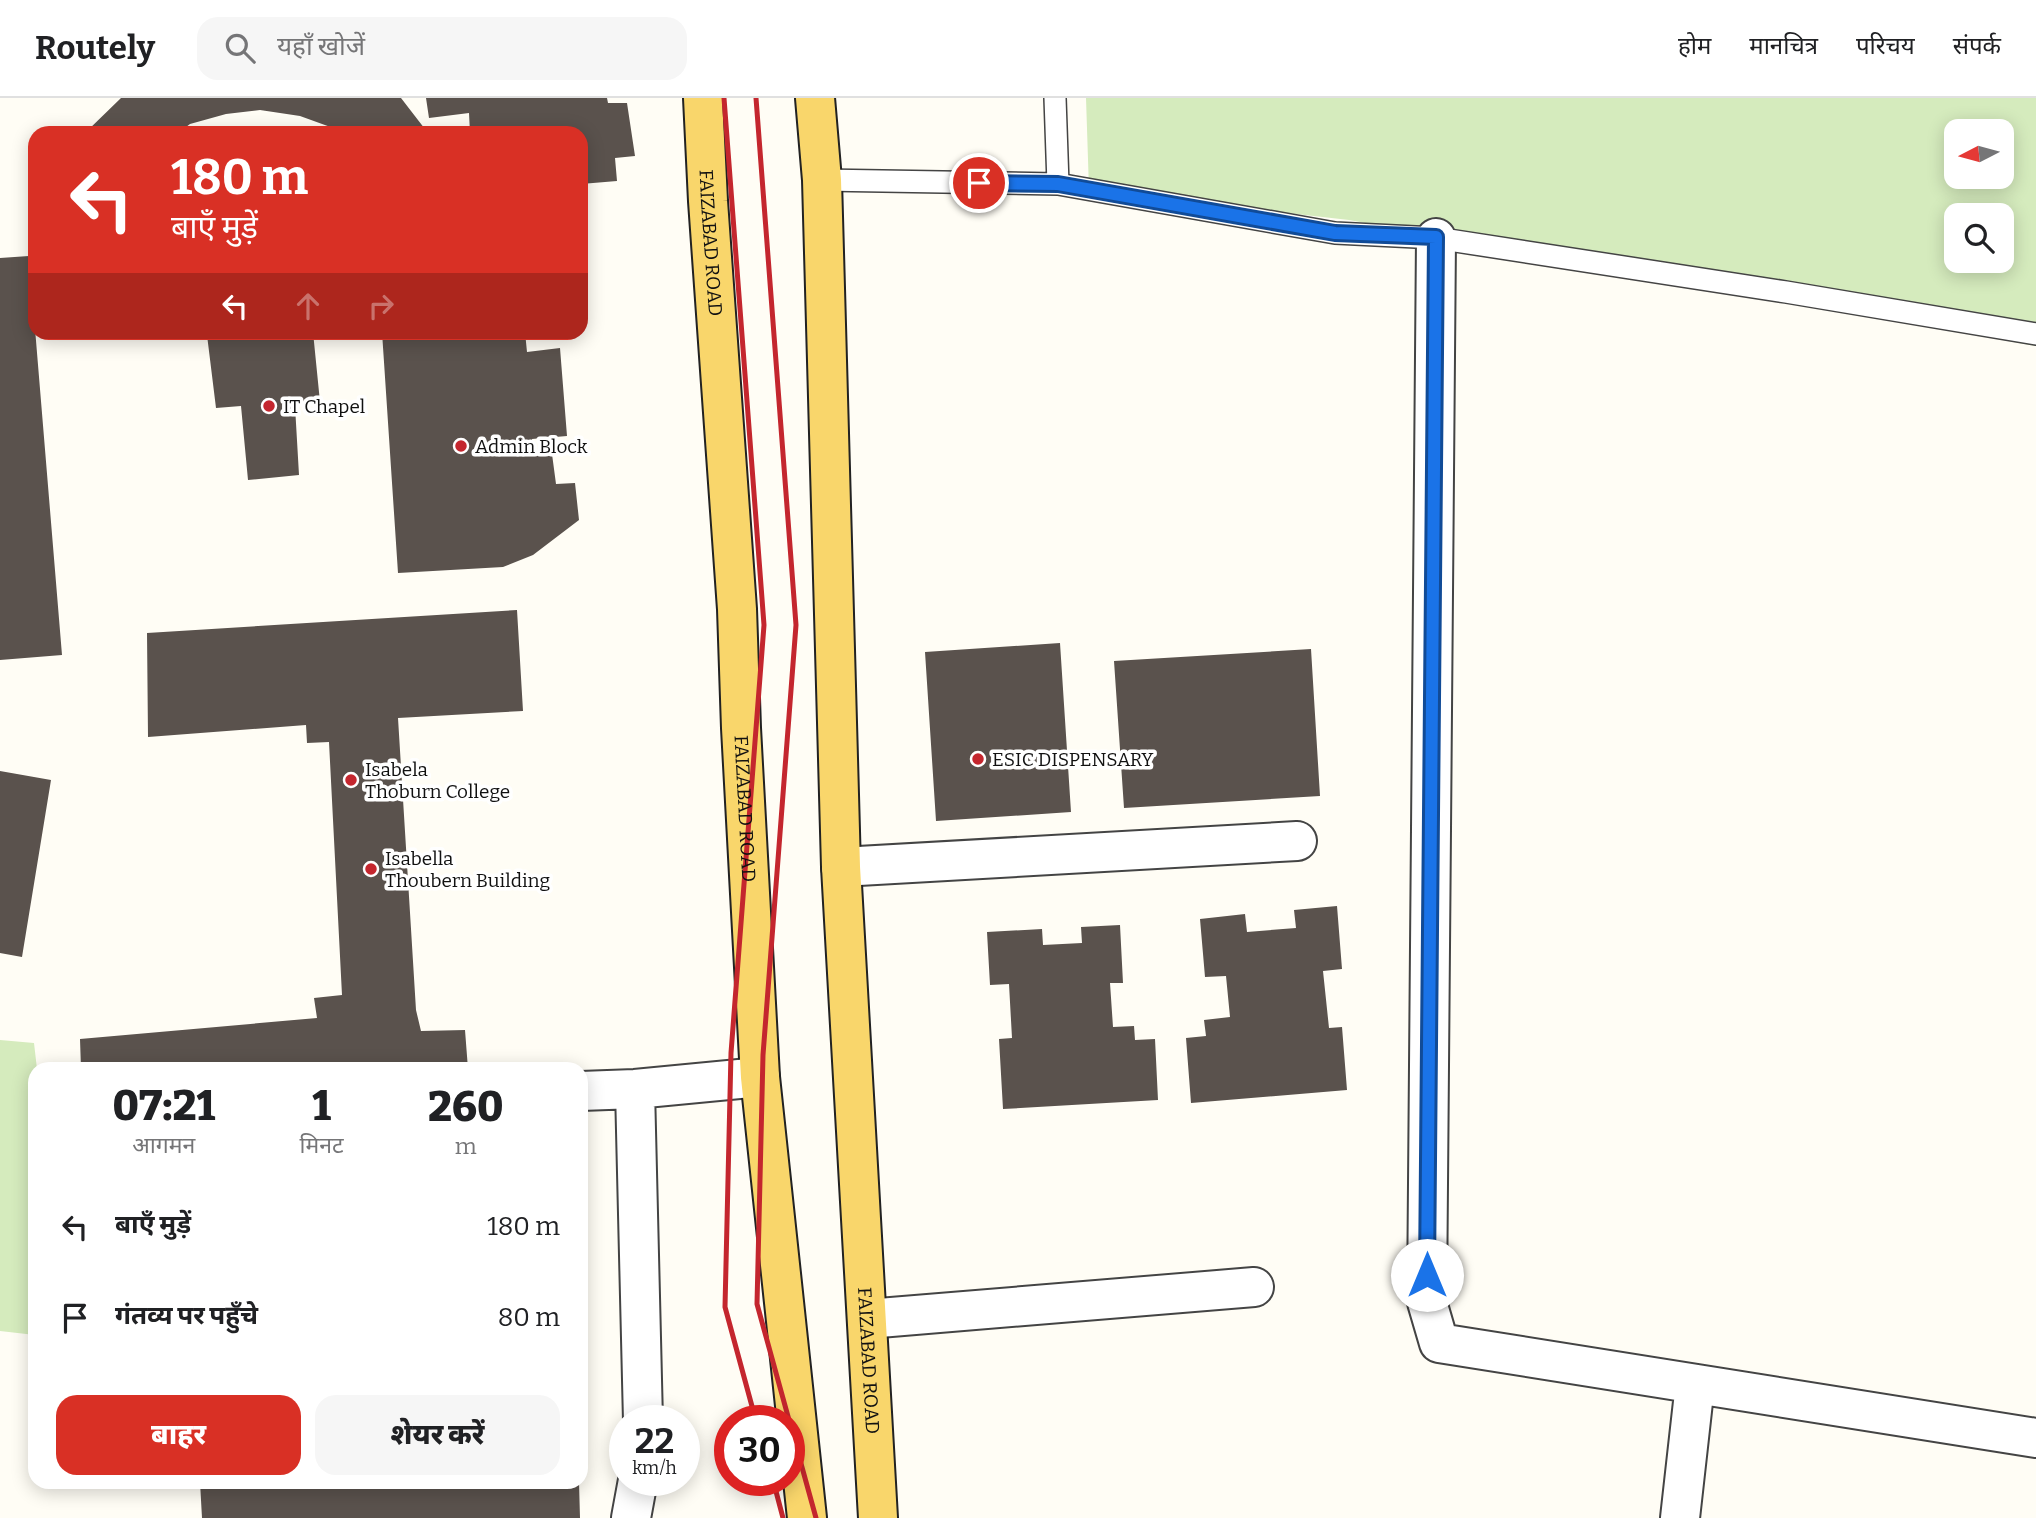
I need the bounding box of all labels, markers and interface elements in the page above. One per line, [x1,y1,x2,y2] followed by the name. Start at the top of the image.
[197,17,687,80] search box
[35,28,155,68] text: Routely
[221,29,259,67] icon: search
[277,31,365,62] text: यहाँ खोजें
[1678,32,1711,60] text: होम
[1749,32,1818,60] text: मानचित्र
[1856,32,1915,60] text: परिचय
[1953,32,2001,60] text: संपर्क
[1944,119,2014,189] north arrow
[1944,119,2014,273] map controls
[171,148,308,207] text: 180 m
[949,153,1009,213] pin
[56,154,147,245] icon: left
[960,164,998,202] icon: arrive
[694,169,727,317] street label: FAIZABAD ROAD
[1944,203,2014,273] button: search
[171,208,258,246] text: बाएँ मुड़ें
[216,287,254,325] icon: left
[289,287,327,325] icon: ahead
[362,287,400,325] icon: right
[283,395,365,418] place label: IT Chapel
[261,398,277,414] marker: IT Chapel
[475,435,588,458] place label: Admin Block
[453,438,469,454] marker: Admin Block
[729,735,760,883] street label: FAIZABAD ROAD
[992,748,1154,771] place label: ESIC DISPENSARY
[970,751,986,767] marker: ESIC DISPENSARY
[365,758,510,803] place label: Isabela Thoburn College
[343,772,359,788] marker: Isabela Thoburn College
[385,847,551,892] place label: Isabella Thoubern Building
[363,861,379,877] marker: Isabella Thoubern Building
[112,1081,215,1131] text: 07:21
[312,1081,331,1131] text: 1
[428,1082,504,1132] text: 260
[132,1131,195,1159] text: आगमन
[300,1131,344,1159] text: मिनट
[455,1132,477,1160] text: m
[56,1208,94,1246] icon: left
[115,1209,191,1240] text: बाएँ मुड़ें
[487,1211,560,1242] text: 180 m
[1390,1238,1464,1312] position arrow
[853,1287,884,1435] street label: FAIZABAD ROAD
[56,1299,94,1337] icon: arrive
[115,1300,258,1331] text: गंतव्य पर पहुँचे
[498,1302,560,1333] text: 80 m
[56,1395,301,1475] button: बाहर
[315,1395,560,1475] button: शेयर करें
[714,1405,805,1496] speed limit sign: 30
[635,1420,674,1462] text: 22
[632,1457,677,1479] text: km/h

